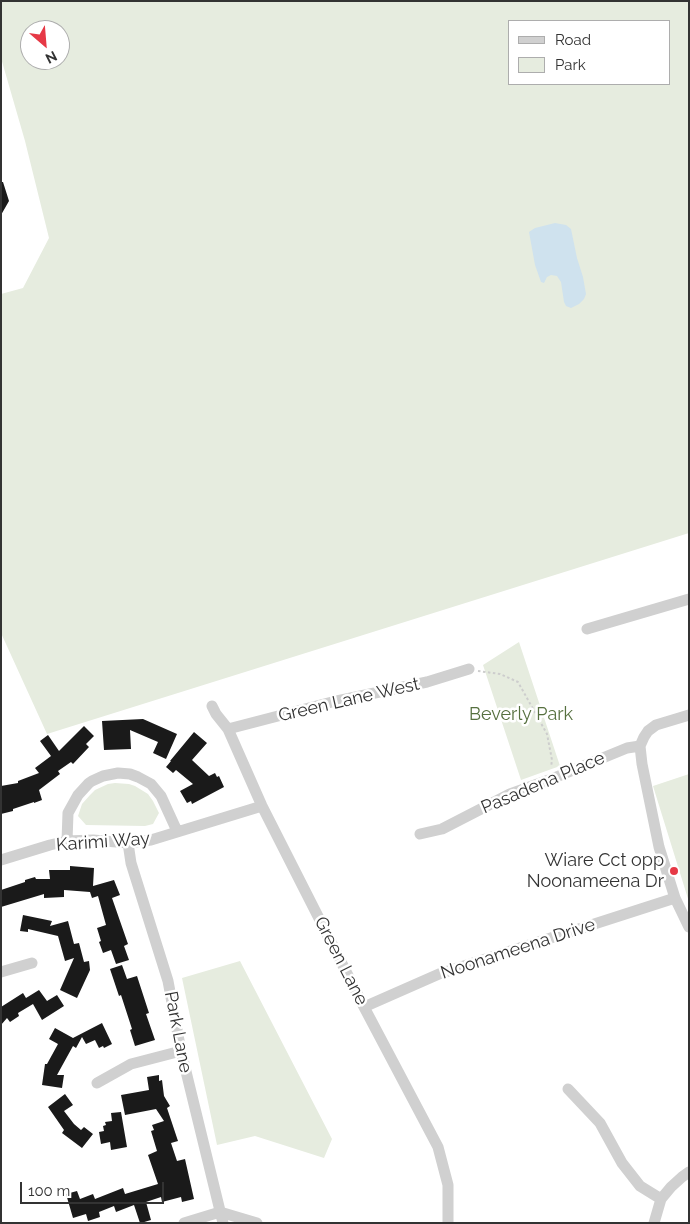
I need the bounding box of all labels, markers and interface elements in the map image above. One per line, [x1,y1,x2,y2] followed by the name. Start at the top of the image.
[20,20,70,70] north arrow
[508,20,670,85] legend
[555,31,591,49] text: Road
[43,48,60,67] text: N
[555,56,586,74] text: Park
[276,673,422,727] street label: Green Lane West
[469,704,573,726] park label: Beverly Park
[478,747,608,819] street label: Pasadena Place
[55,828,151,856] street label: Karimi Way
[527,850,664,892] place label: Wiare Cct opp Noonameena Dr
[668,865,680,877] marker: Wiare Cct opp Noonameena Dr
[309,913,373,1009] street label: Green Lane
[438,914,598,984] street label: Noonameena Drive
[160,989,196,1075] street label: Park Lane
[22,1172,166,1204] scale bar
[28,1182,70,1200] text: 100 m

